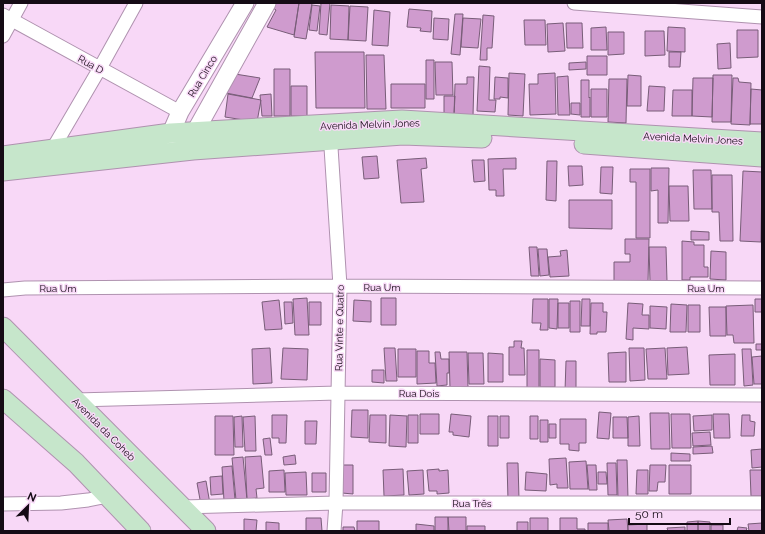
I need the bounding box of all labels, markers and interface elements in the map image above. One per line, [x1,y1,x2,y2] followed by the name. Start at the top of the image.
[76,53,105,76] street label: Rua D
[186,53,219,99] street label: Rua Cinco
[320,117,420,132] street label: Avenida Melvin Jones
[643,130,743,147] street label: Avenida Melvin Jones
[363,282,401,293] street label: Rua Um
[39,283,77,294] street label: Rua Um
[687,283,725,294] street label: Rua Um
[333,285,346,371] street label: Rua Vinte e Quatro
[399,388,439,399] street label: Rua Dois
[70,396,137,463] street label: Avenida da Coheb
[8,486,48,526] north arrow
[25,490,38,505] text: N
[452,498,492,509] street label: Rua Três
[629,500,730,526] scale bar
[635,507,663,521] text: 50 m

